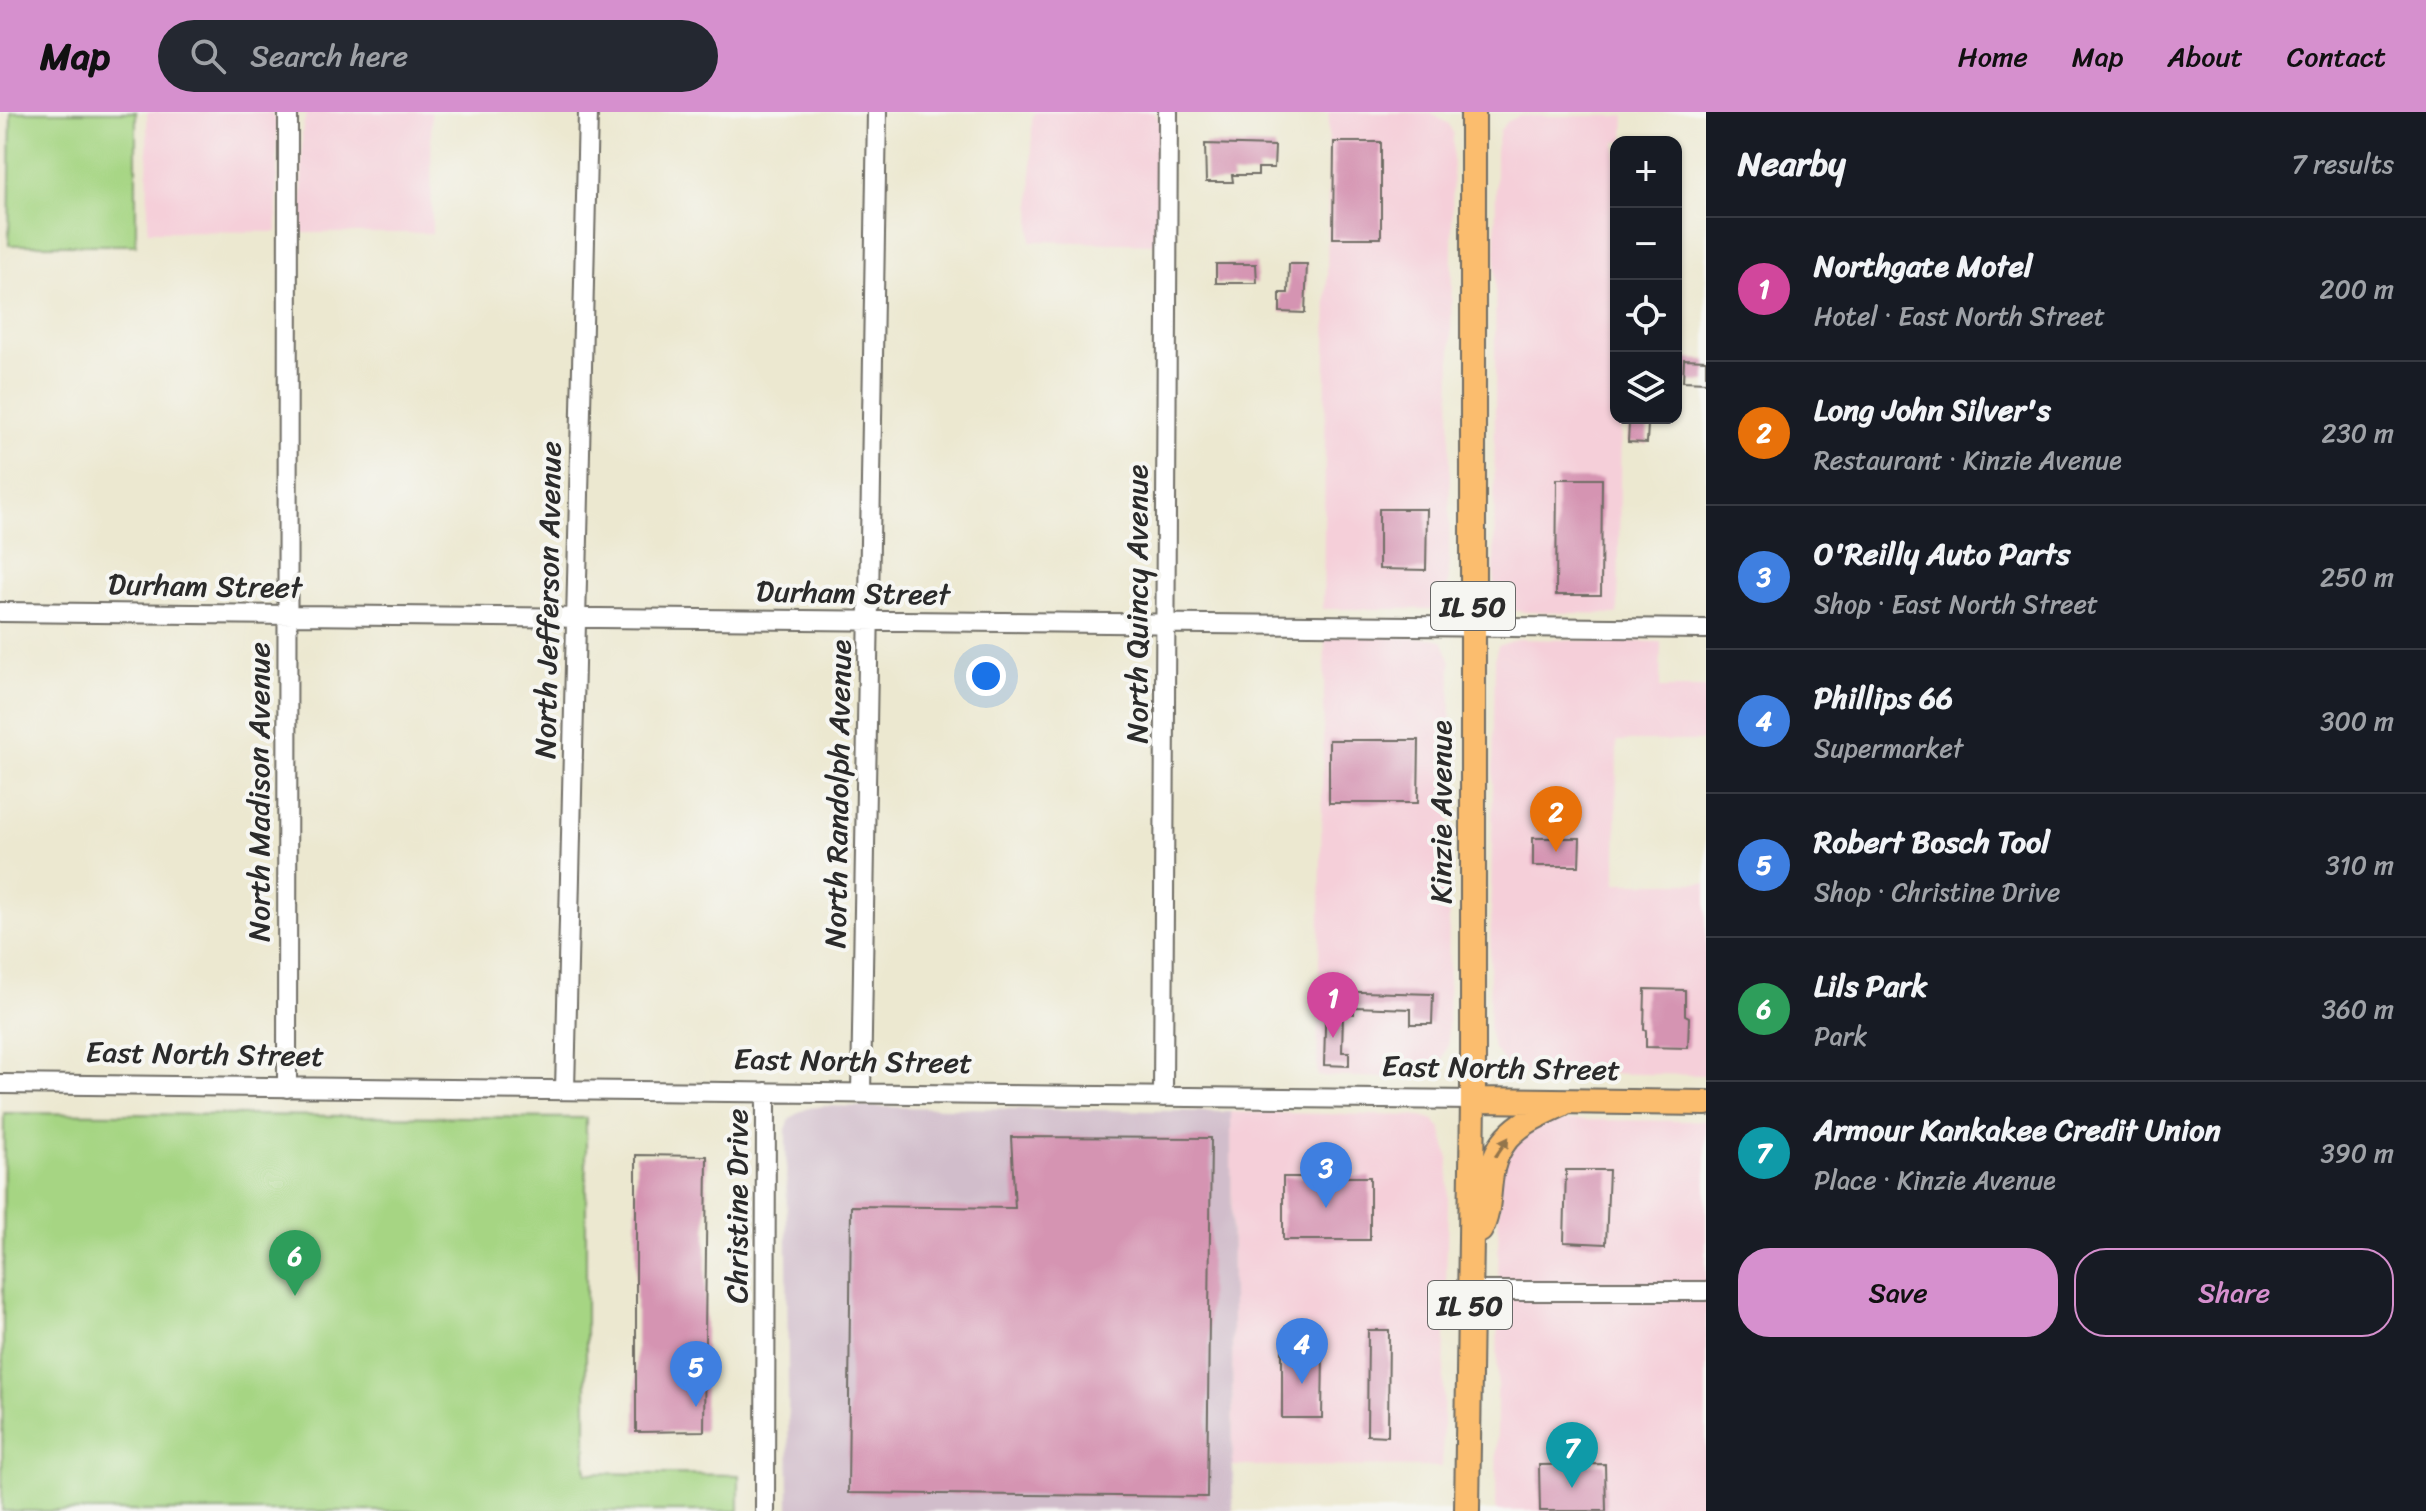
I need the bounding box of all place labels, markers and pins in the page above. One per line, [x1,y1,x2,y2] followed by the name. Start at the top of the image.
[1530,786,1582,852] pin: 2
[1307,972,1359,1038] pin: 1
[1300,1142,1352,1208] pin: 3
[269,1230,321,1296] pin: 6
[1276,1318,1328,1384] pin: 4
[670,1341,722,1407] pin: 5
[1546,1422,1598,1488] pin: 7

